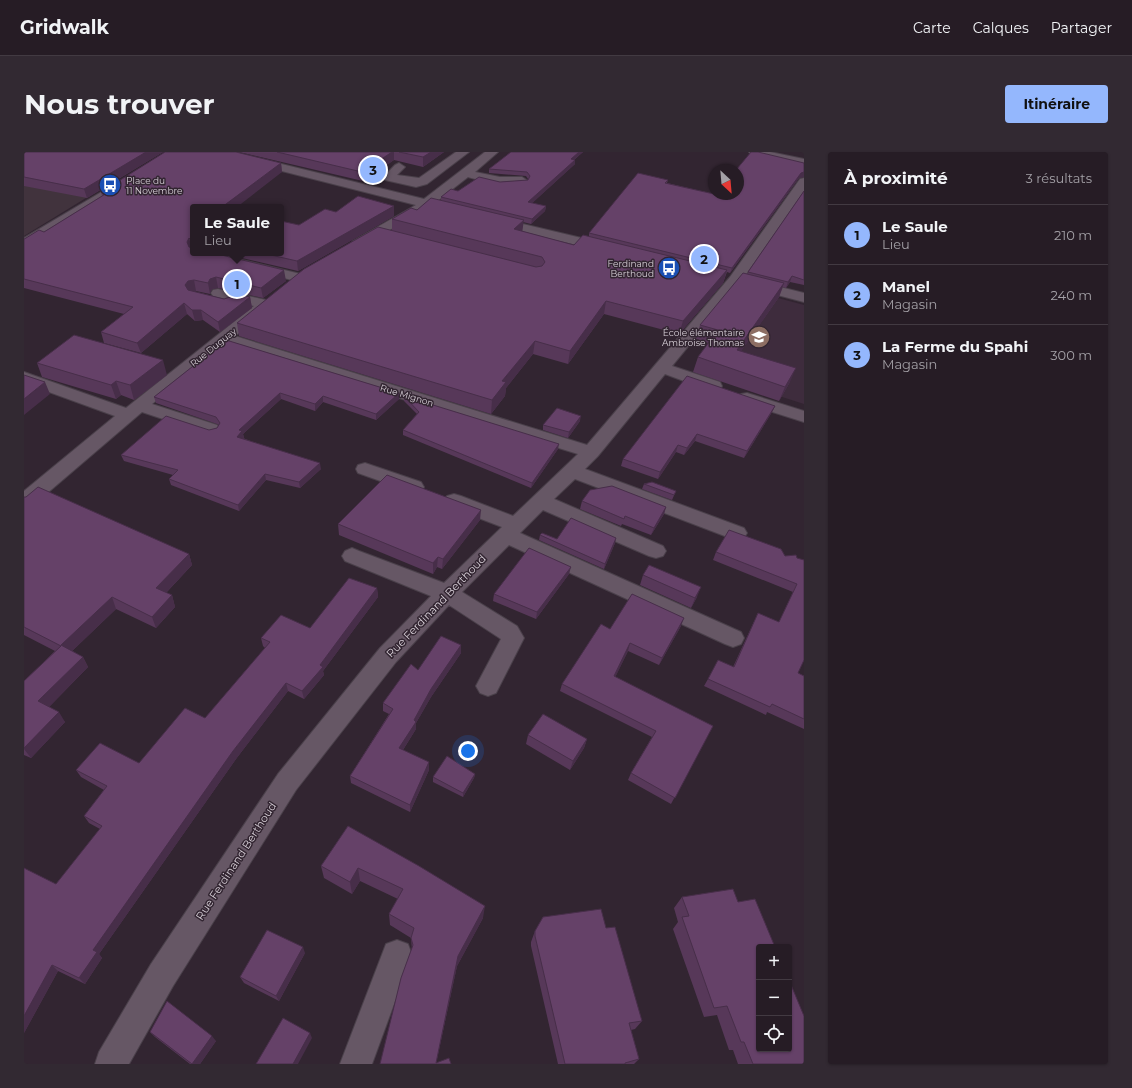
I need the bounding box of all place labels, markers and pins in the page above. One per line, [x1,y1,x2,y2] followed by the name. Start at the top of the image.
[360,155,386,185] pin: 3
[97,172,123,198] bus stop icon: Place du 11 Novembre
[126,175,183,196] place label: Place du 11 Novembre
[691,244,717,274] pin: 2
[656,255,682,281] bus stop icon: Ferdinand Berthoud
[607,258,654,279] place label: Ferdinand Berthoud
[224,269,250,299] pin: 1
[746,324,772,350] school or university icon: École élémentaire Ambroise Thomas
[662,327,745,348] place label: École élémentaire Ambroise Thomas

